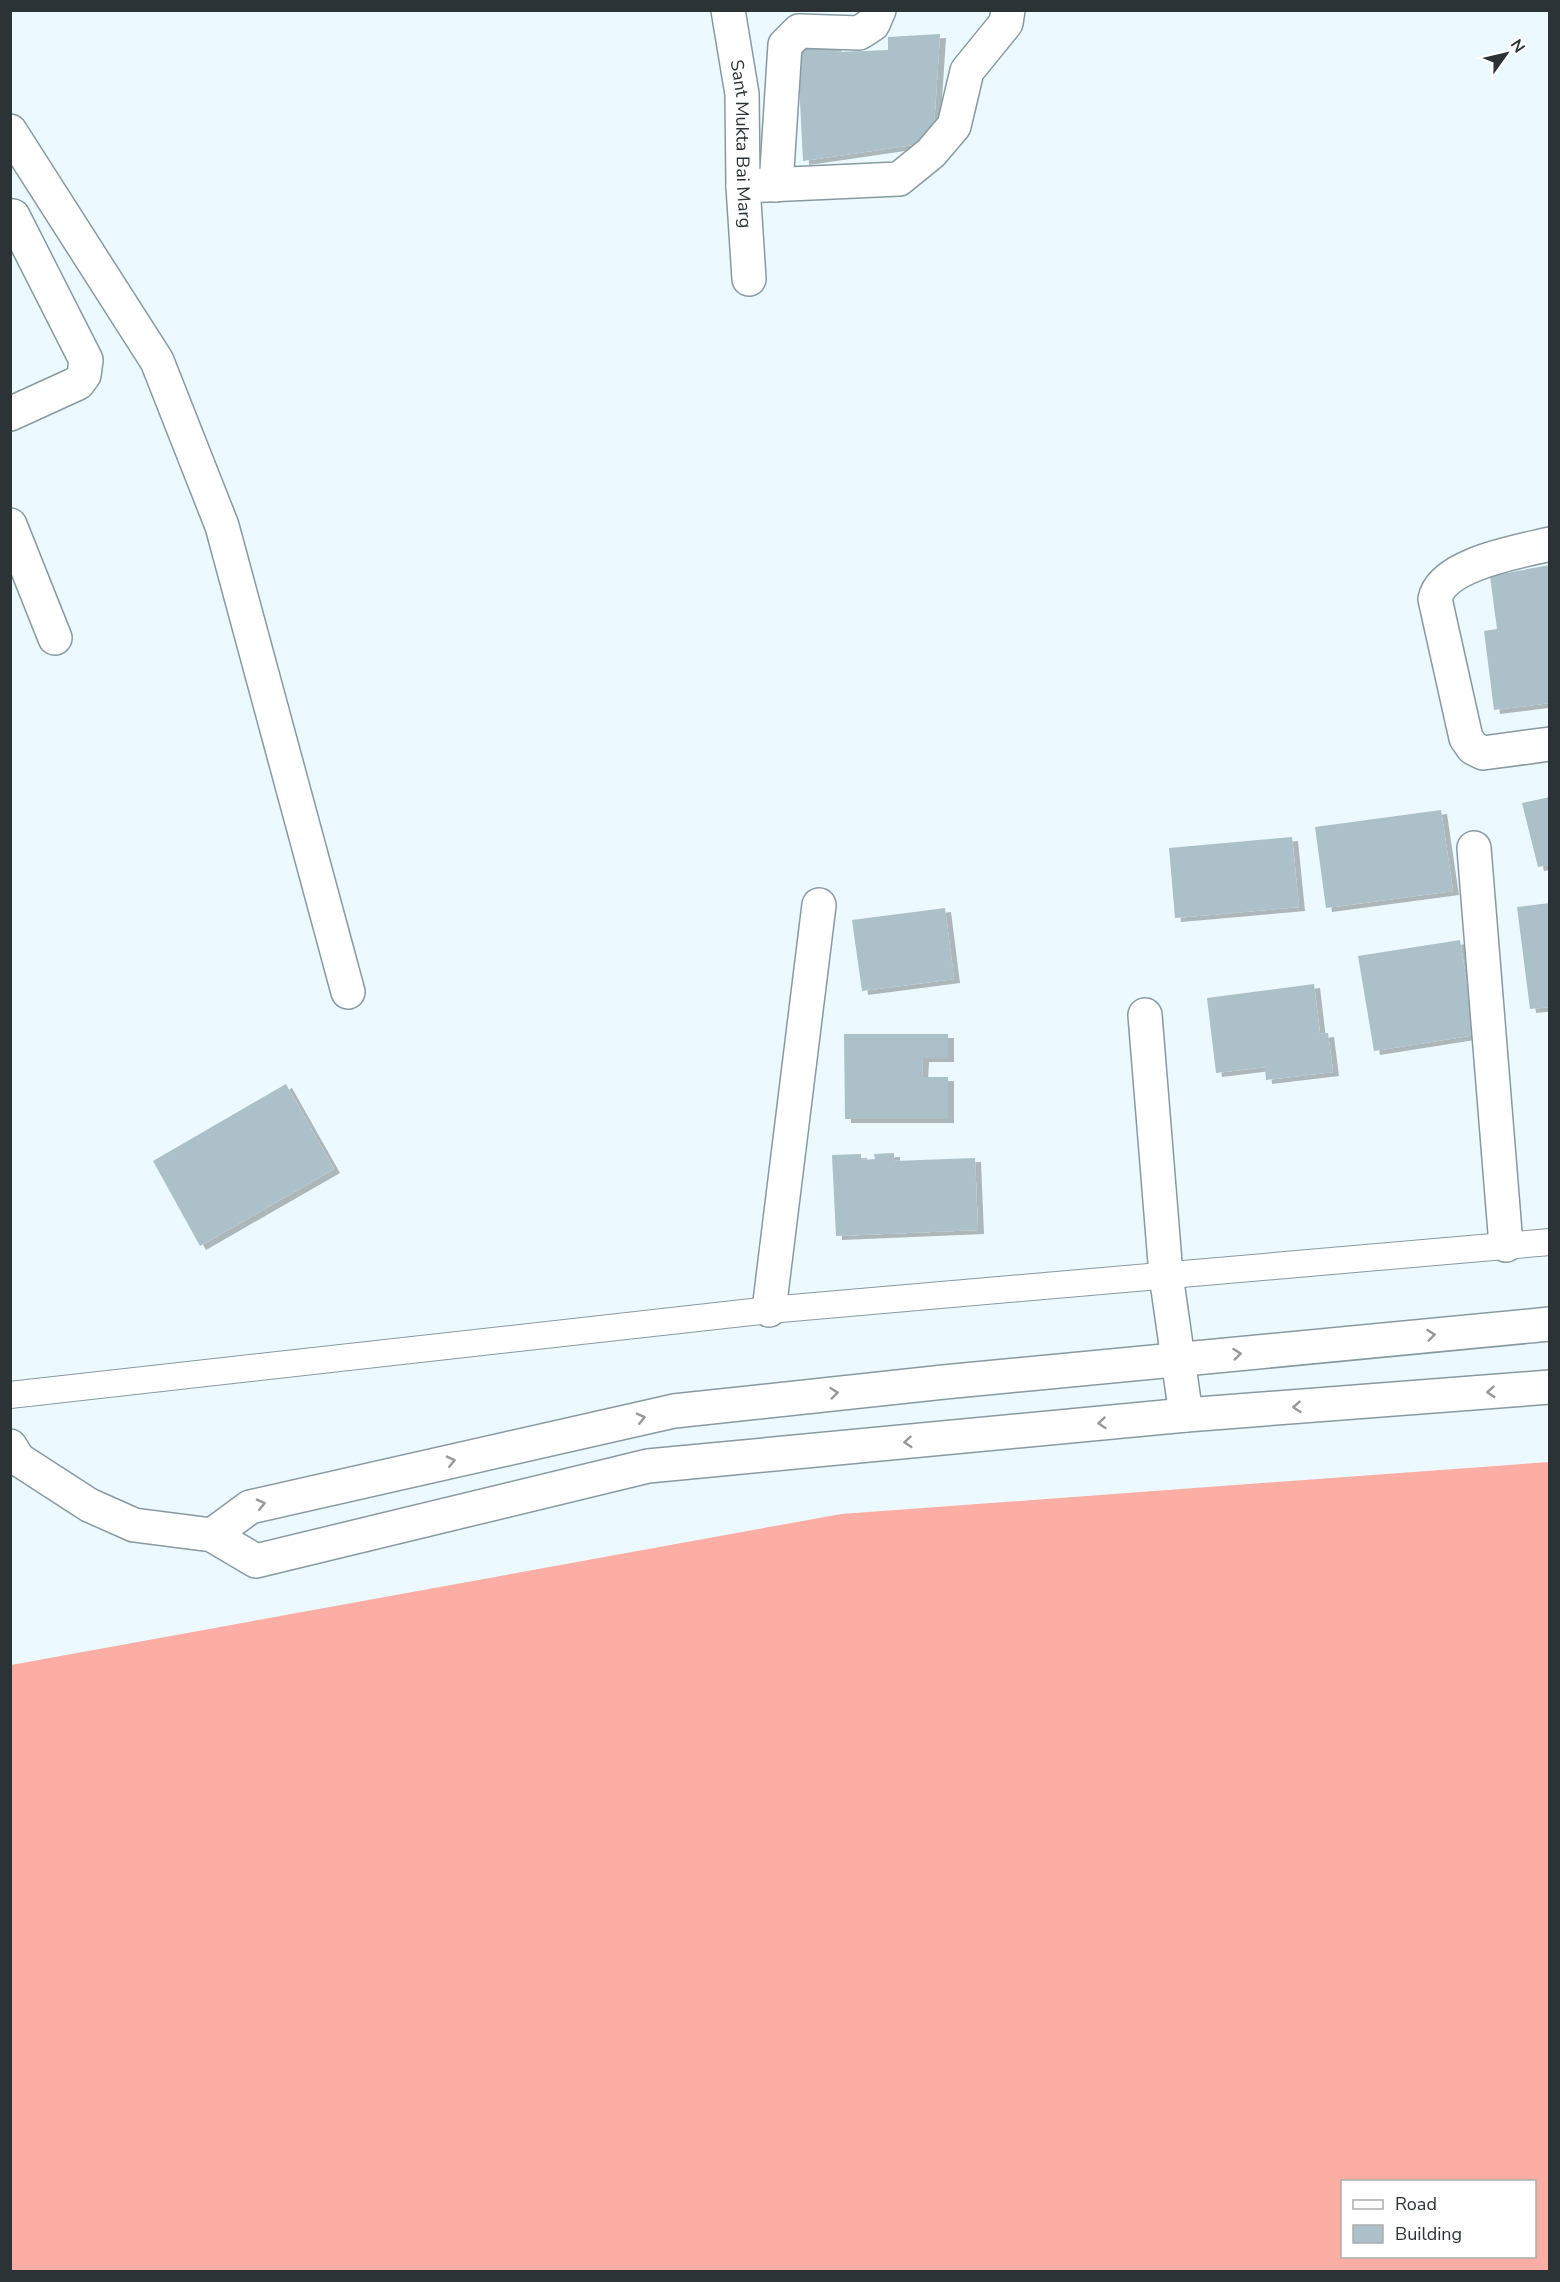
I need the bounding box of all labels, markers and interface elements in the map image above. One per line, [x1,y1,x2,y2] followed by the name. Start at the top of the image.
[1476,24,1536,84] north arrow
[1505,35,1530,57] text: N
[724,58,758,229] street label: Sant Mukta Bai Marg
[1426,1329,1435,1342] one-way arrow
[1232,1348,1241,1361] one-way arrow
[1487,1385,1496,1398] one-way arrow
[830,1387,839,1400] one-way arrow
[1292,1400,1301,1413] one-way arrow
[636,1412,646,1425] one-way arrow
[1098,1416,1107,1429] one-way arrow
[904,1435,913,1448] one-way arrow
[446,1455,456,1468] one-way arrow
[256,1499,266,1512] one-way arrow
[1341,2180,1536,2258] legend
[1395,2192,1437,2216] text: Road
[1395,2222,1462,2246] text: Building

